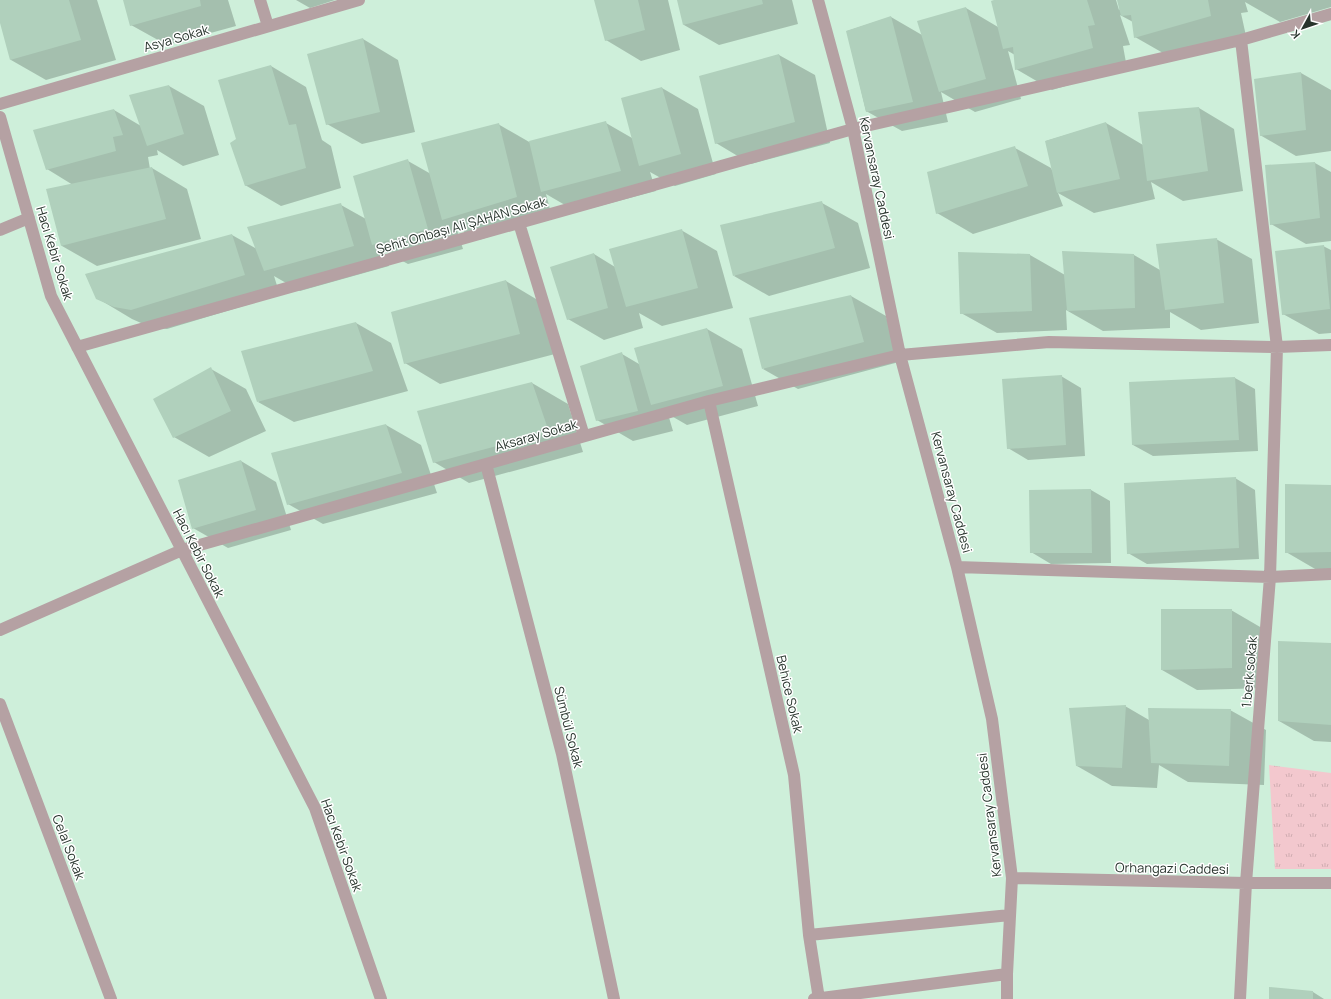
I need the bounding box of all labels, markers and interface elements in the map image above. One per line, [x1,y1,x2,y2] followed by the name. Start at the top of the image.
[1283,8,1323,48] north arrow
[141,20,211,56] street label: Asya Sokak
[1286,27,1303,42] text: K
[855,115,899,241] street label: Kervansaray Caddesi
[374,192,549,258] street label: Şehit Onbaşı Ali ŞAHAN Sokak
[32,204,78,303] street label: Hacı Kebir Sokak
[493,414,580,455] street label: Aksaray Sokak
[927,429,977,555] street label: Kervansaray Caddesi
[169,506,229,601] street label: Hacı Kebir Sokak
[1237,635,1261,708] street label: 1.berk sokak
[772,653,808,735] street label: Behice Sokak
[550,684,588,770] street label: Sümbül Sokak
[972,752,1006,878] street label: Kervansaray Caddesi
[317,796,367,894] street label: Hacı Kebir Sokak
[48,812,90,883] street label: Celal Sokak
[1115,858,1229,878] street label: Orhangazi Caddesi

